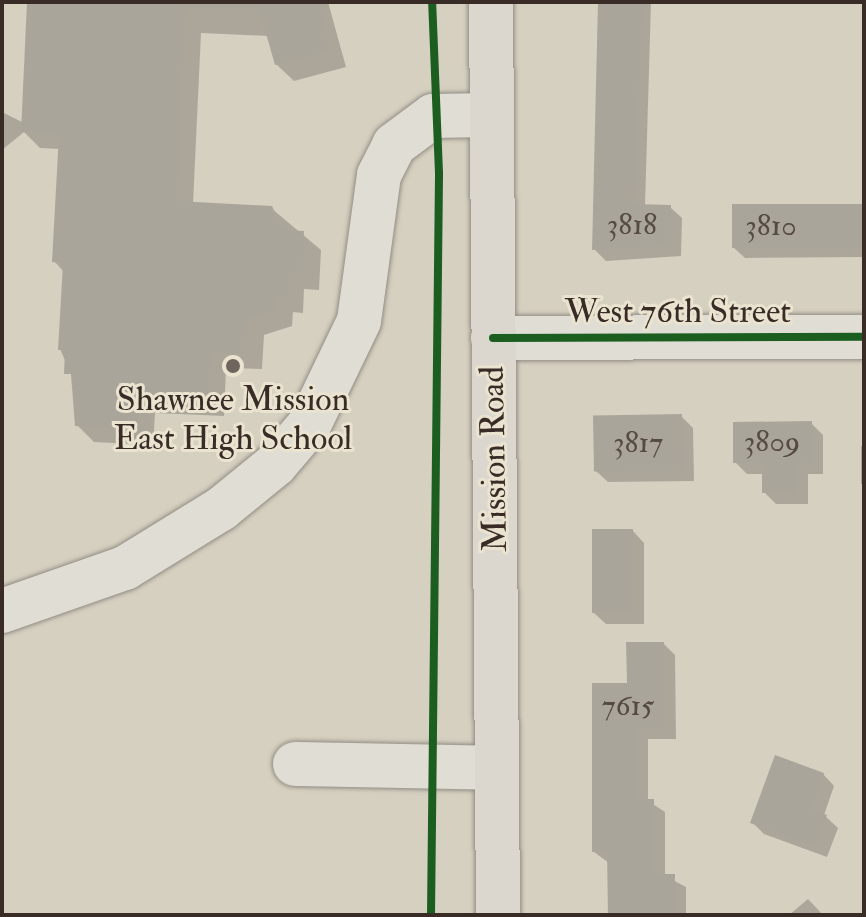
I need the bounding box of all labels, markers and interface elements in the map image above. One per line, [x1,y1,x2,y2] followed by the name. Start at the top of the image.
[607,207,657,243] house number: 3818
[745,208,797,244] house number: 3810
[565,292,791,332] street label: West 76th Street
[224,357,242,375] marker: Shawnee Mission East High School
[472,366,516,552] street label: Mission Road
[114,379,352,458] place label: Shawnee Mission East High School
[744,424,800,460] house number: 3809
[613,425,663,461] house number: 3817
[602,688,654,724] house number: 7615

